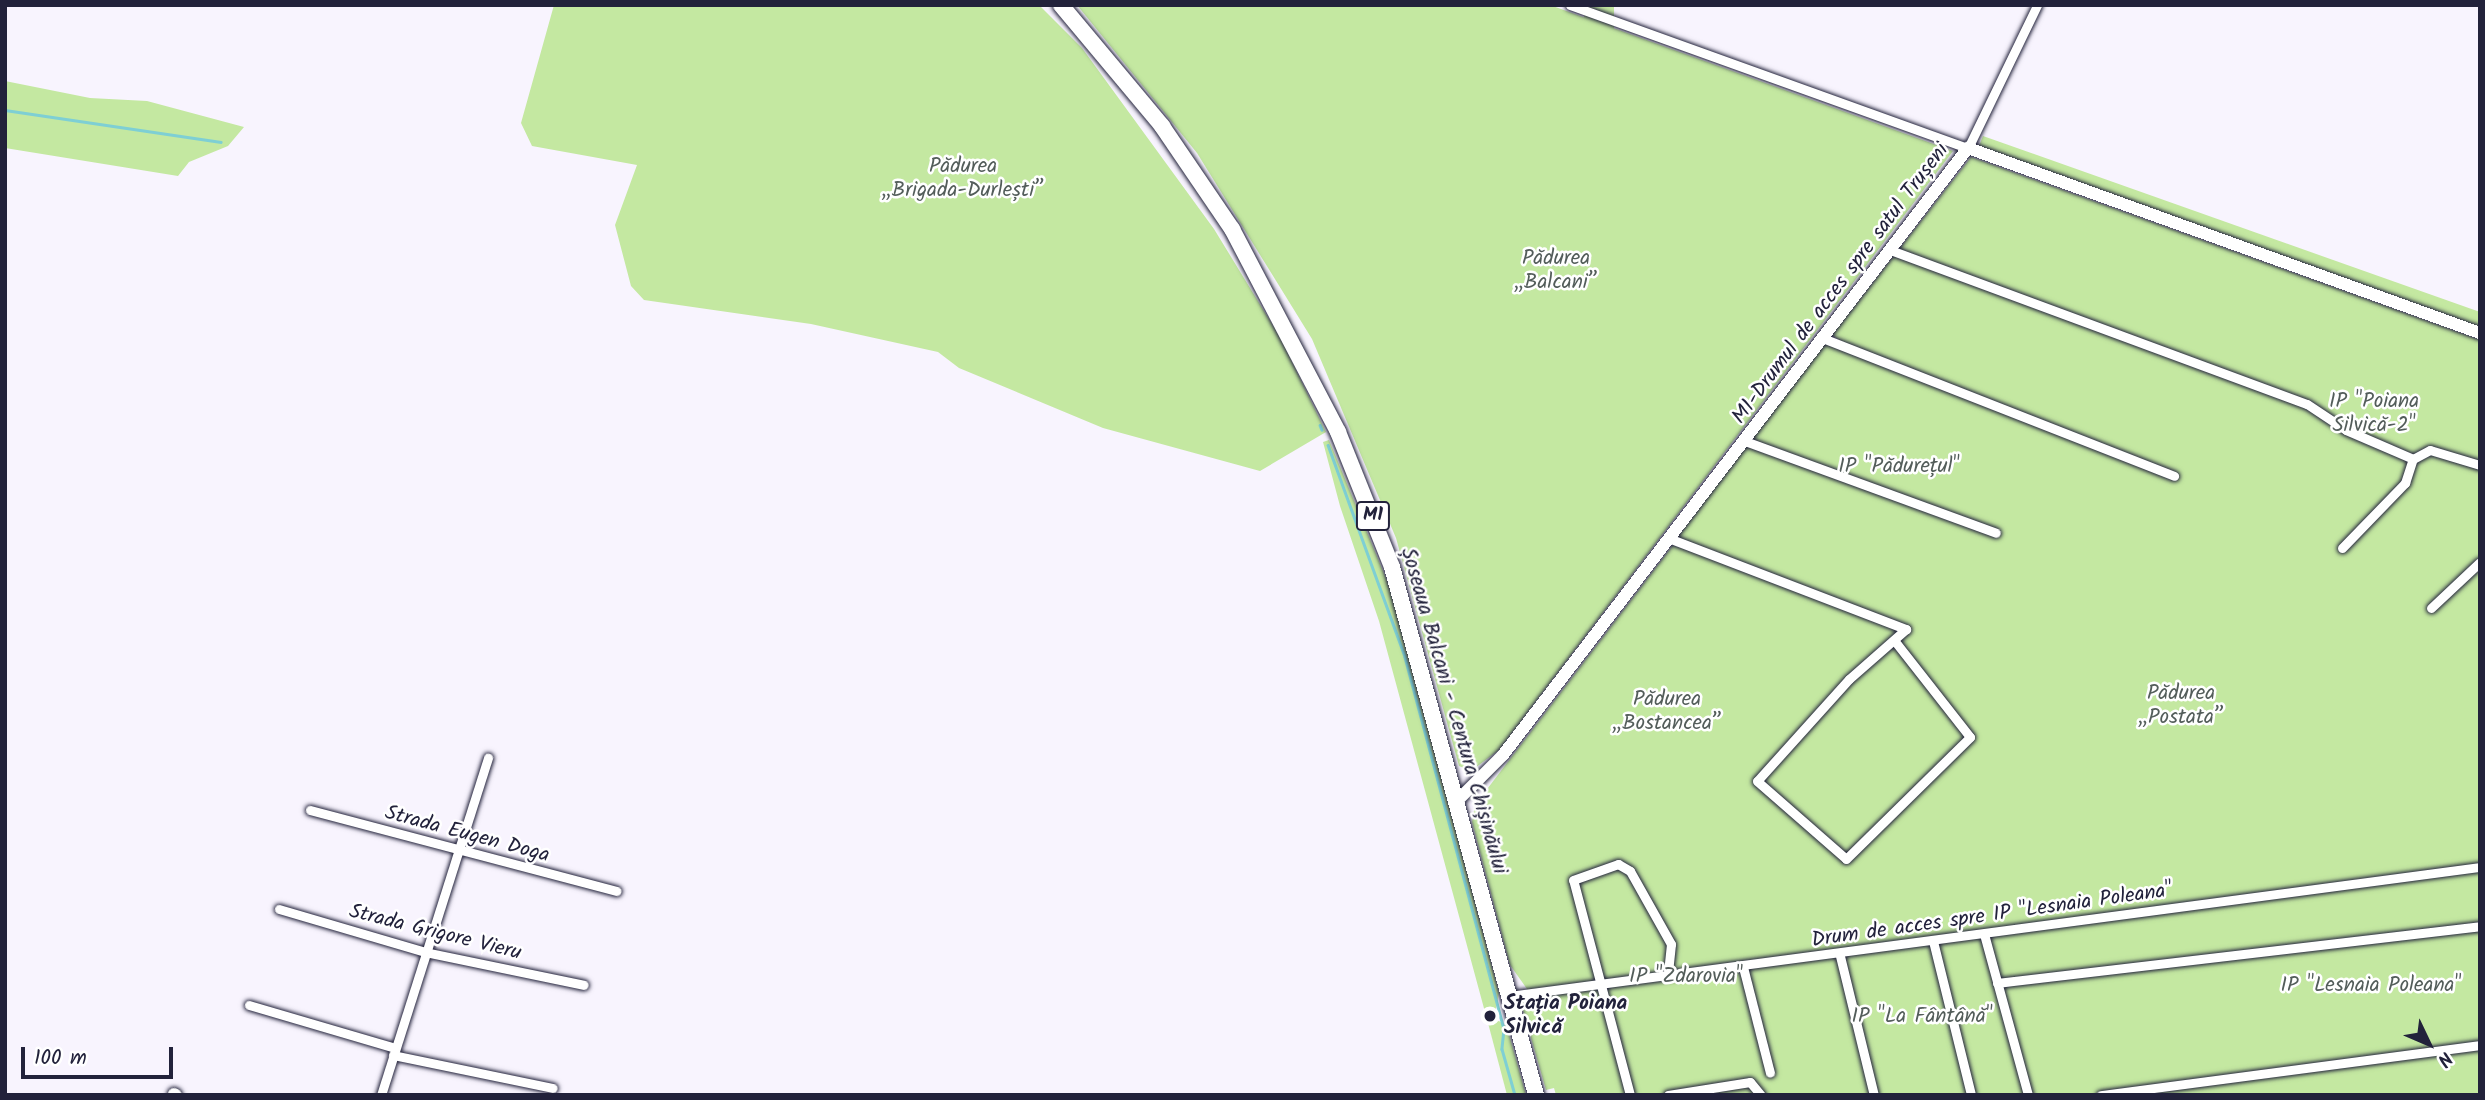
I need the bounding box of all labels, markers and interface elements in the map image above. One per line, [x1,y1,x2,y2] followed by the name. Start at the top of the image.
[1727,139,1955,429] street label: M1-Drumul de acces spre satul Trușeni
[882,154,1044,204] park label: Pădurea „Brigada-Durlești”
[1514,246,1598,296] park label: Pădurea „Balcani”
[2329,389,2419,439] park label: IP "Poiana Silvică-2"
[1838,454,1960,480] park label: IP "Pădurețul"
[1356,500,1390,531] road number: M1
[1394,545,1512,877] street label: Șoseaua Balcani - Centura Chișinăului
[2138,681,2224,731] park label: Pădurea „Postata”
[1612,687,1722,737] park label: Pădurea „Bostancea”
[382,801,552,869] street label: Strada Eugen Doga
[1810,878,2174,954] street label: Drum de acces spre IP "Lesnaia Poleana"
[346,899,524,967] street label: Strada Grigore Vieru
[1629,964,1743,990] park label: IP "Zdarovia"
[2281,973,2461,999] park label: IP "Lesnaia Poleana"
[1504,991,1627,1041] place label: Stația Poiana Silvică
[1851,1004,1993,1030] park label: IP "La Fântână"
[1482,1008,1498,1024] marker: Stația Poiana Silvică
[2394,1009,2464,1079] north arrow
[24,1034,177,1078] scale bar
[34,1042,87,1075] text: 100 m
[2429,1044,2459,1073] text: N

